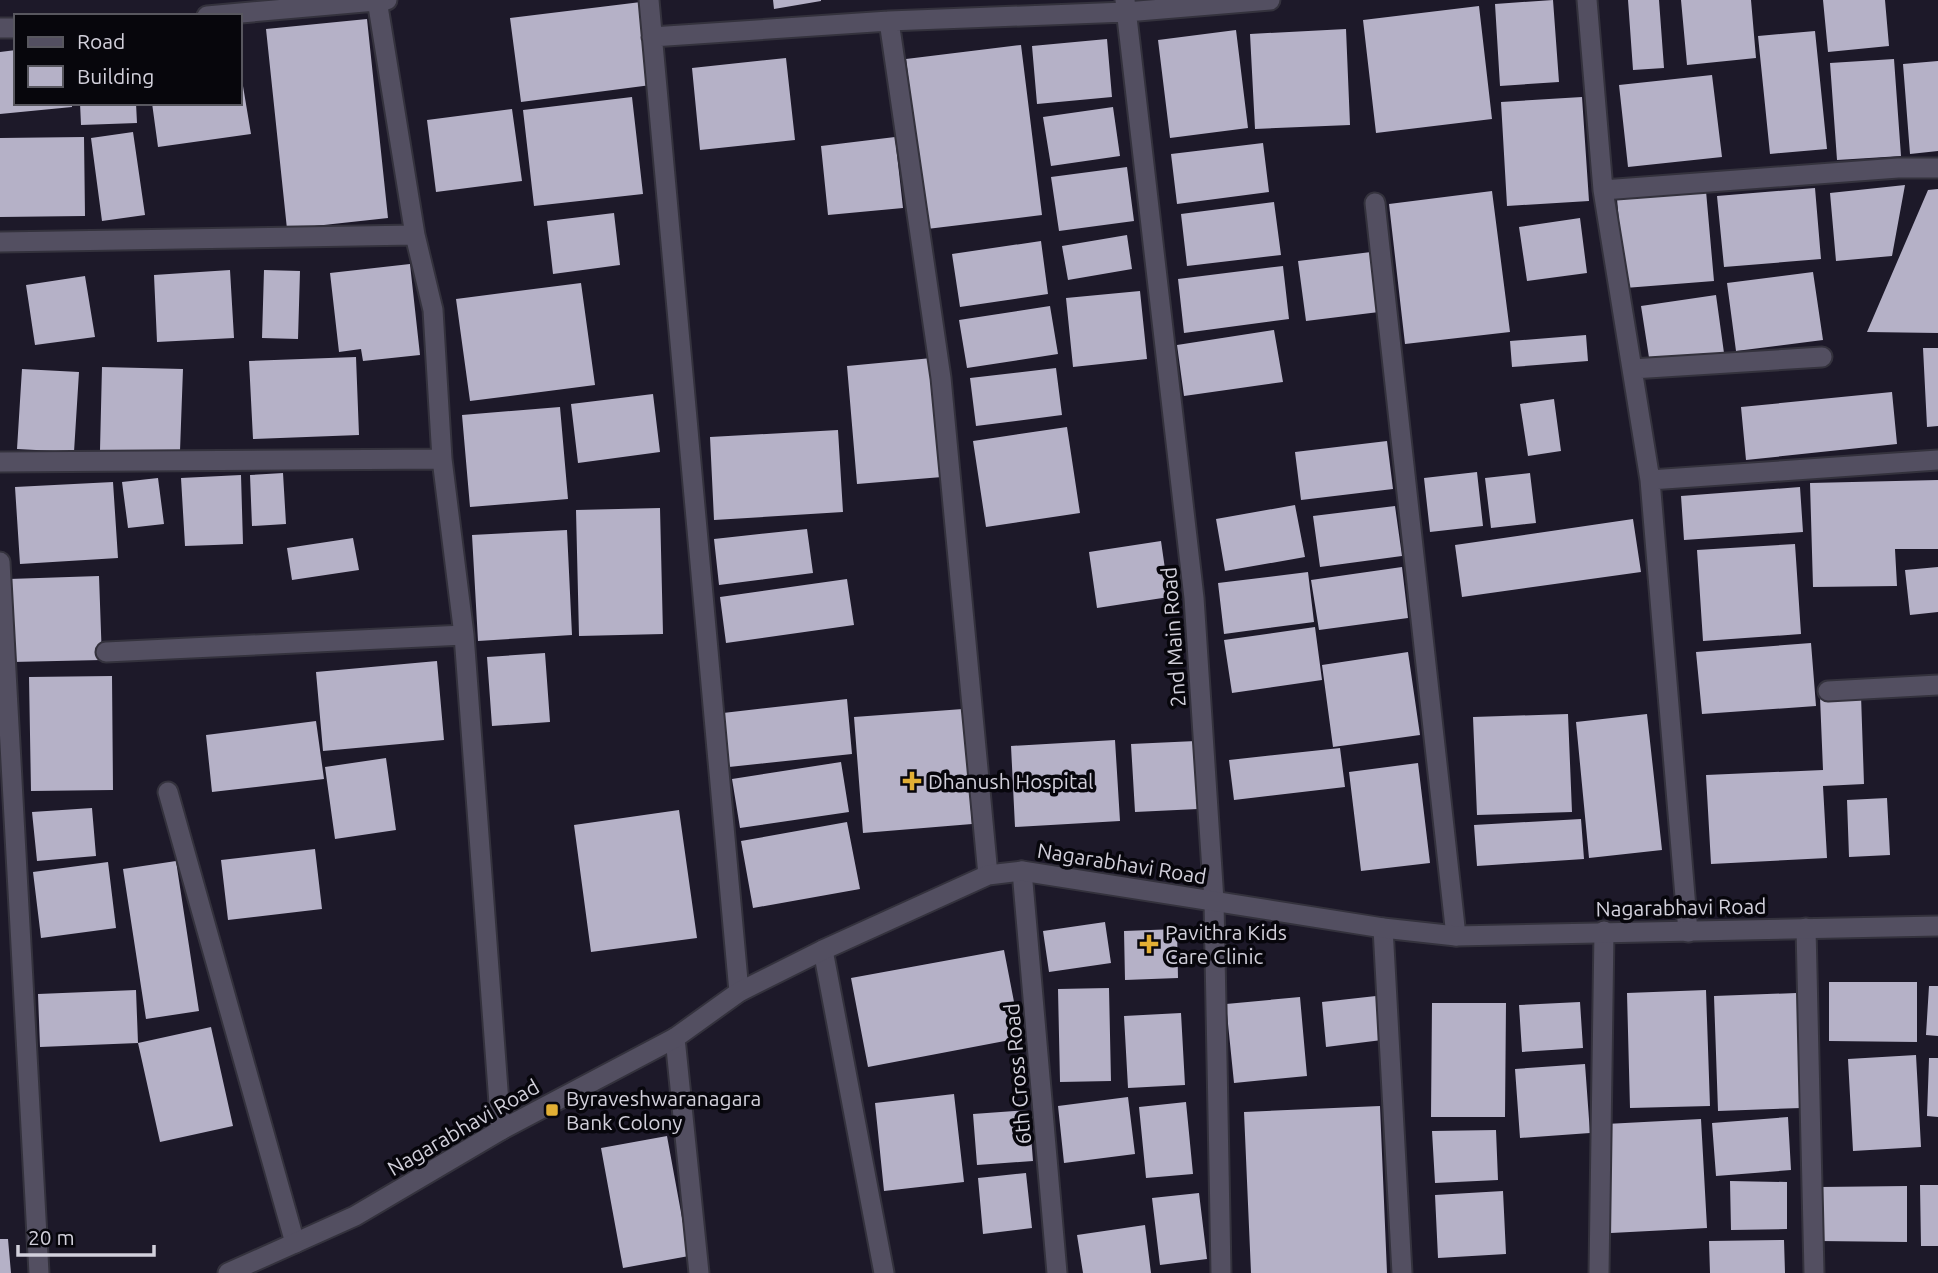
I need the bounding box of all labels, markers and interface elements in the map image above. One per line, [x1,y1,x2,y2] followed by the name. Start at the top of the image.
[14,14,242,105] legend
[77,29,125,53] text: Road
[77,64,154,88] text: Building
[1156,566,1190,708] street label: 2nd Main Road
[928,769,1093,793] place label: Dhanush Hospital
[902,771,922,791] marker: Dhanush Hospital
[1036,838,1208,888] street label: Nagarabhavi Road
[1595,894,1767,920] street label: Nagarabhavi Road
[1165,920,1287,968] place label: Pavithra Kids Care Clinic
[1139,934,1159,954] marker: Pavithra Kids Care Clinic
[999,1003,1035,1145] street label: 6th Cross Road
[383,1074,543,1180] street label: Nagarabhavi Road
[566,1086,761,1134] place label: Byraveshwaranagara Bank Colony
[544,1102,560,1118] marker: Byraveshwaranagara Bank Colony
[18,1214,154,1258] scale bar
[28,1225,75,1249] text: 20 m

